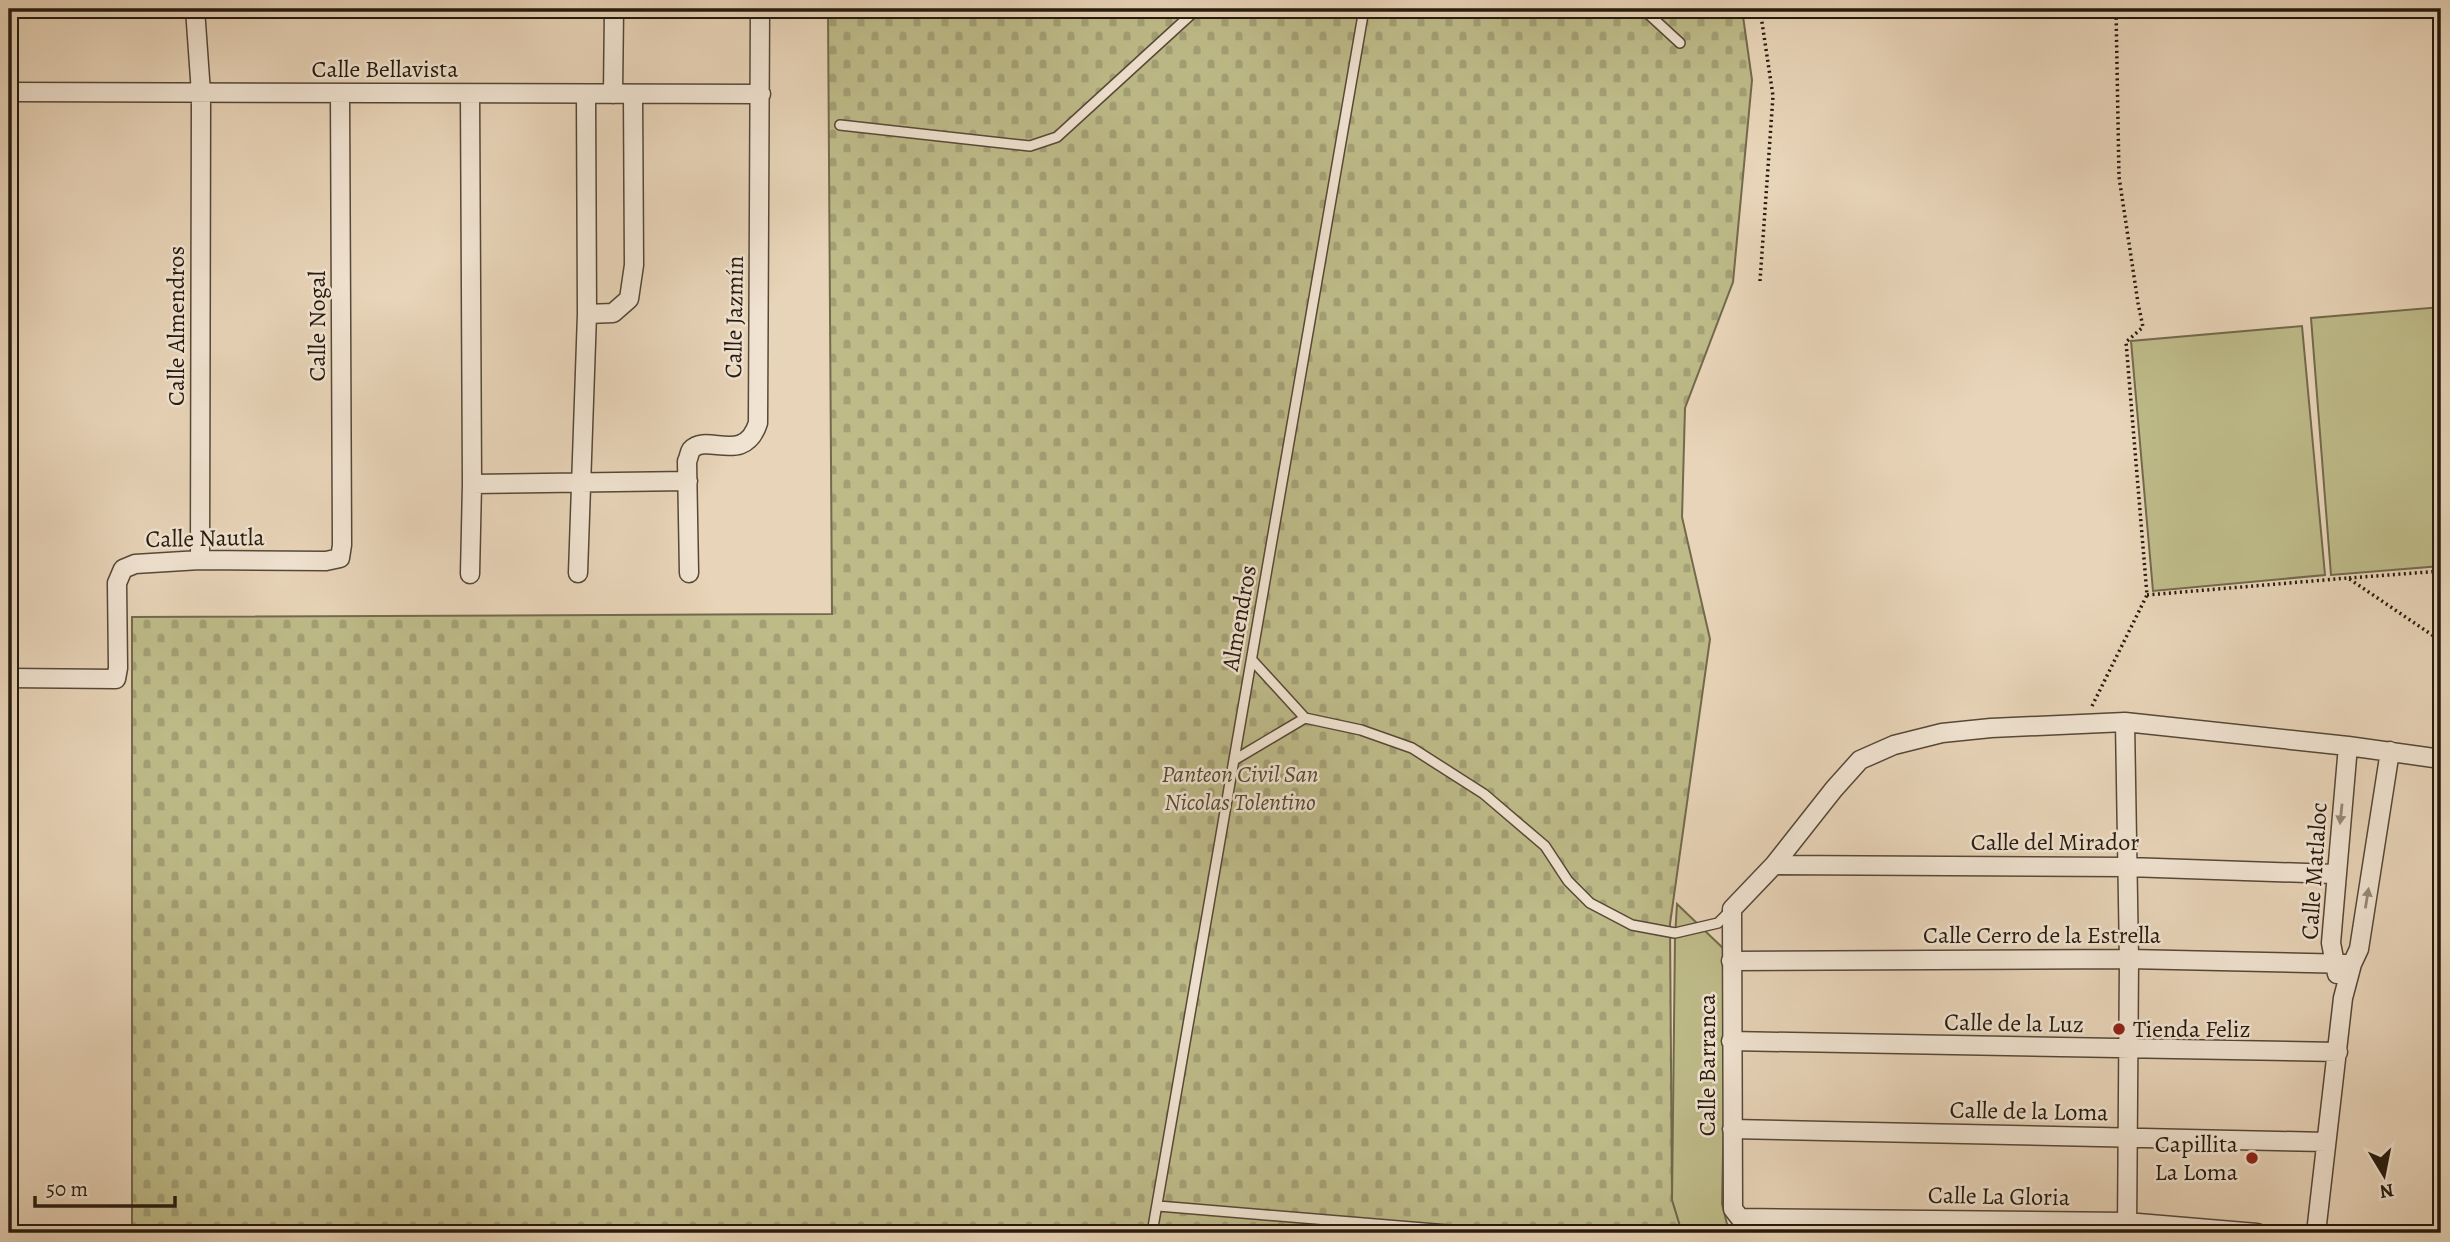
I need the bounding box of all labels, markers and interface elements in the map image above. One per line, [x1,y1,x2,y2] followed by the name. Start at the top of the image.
[312,53,459,85] street label: Calle Bellavista
[160,246,192,406] street label: Calle Almendros
[717,255,751,379] street label: Calle Jazmín
[301,270,333,381] street label: Calle Nogal
[145,521,266,555] street label: Calle Nautla
[1214,563,1264,674] street label: Almendros
[1162,758,1319,818] park label: Panteon Civil San Nicolas Tolentino
[2293,801,2335,941] street label: Calle Matlaloc
[2336,803,2347,825] one-way arrow
[1971,826,2139,858] street label: Calle del Mirador
[2362,887,2373,909] one-way arrow
[1923,919,2162,951] street label: Calle Cerro de la Estrella
[1691,993,1723,1136] street label: Calle Barranca
[1944,1006,2084,1040] street label: Calle de la Luz
[2133,1013,2251,1045] place label: Tienda Feliz
[2111,1021,2127,1037] marker: Tienda Feliz
[1949,1094,2110,1128] street label: Calle de la Loma
[2155,1128,2239,1188] place label: Capillita La Loma
[2348,1140,2418,1210] north arrow
[2244,1150,2260,1166] marker: Capillita La Loma
[35,1165,175,1209] scale bar
[46,1175,88,1203] text: 50 m
[2378,1177,2396,1205] text: N
[1928,1179,2071,1213] street label: Calle La Gloria

